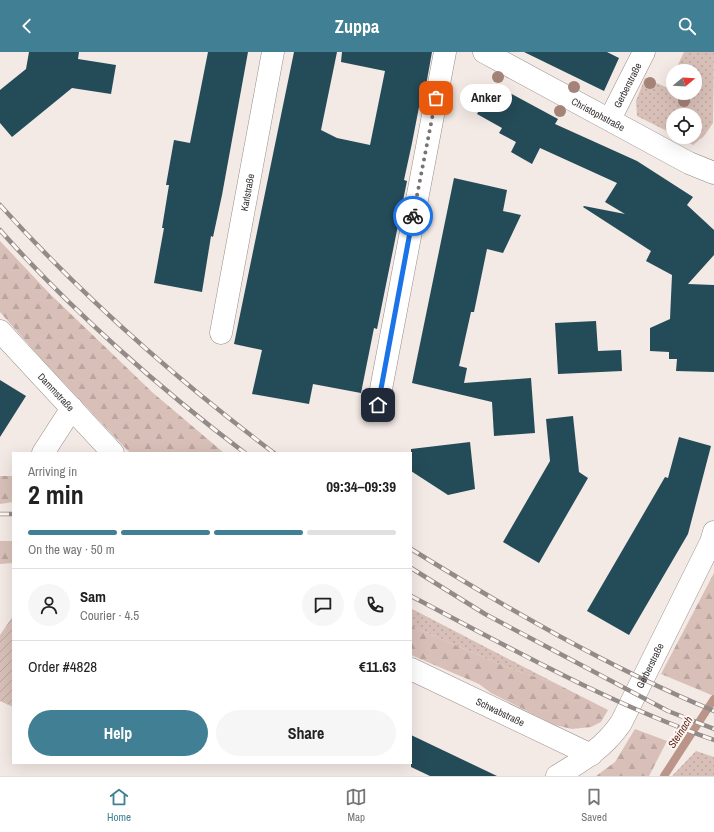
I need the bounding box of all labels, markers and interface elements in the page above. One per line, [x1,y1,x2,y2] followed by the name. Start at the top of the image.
[335,14,379,39] text: Zuppa
[16,15,38,37] icon: back
[676,15,698,37] icon: search
[611,60,645,110] street label: Gerberstraße
[666,64,702,100] north arrow
[666,64,702,144] map controls
[419,81,453,115] pin
[460,84,512,112] callout: Anker
[425,87,447,109] icon: bag
[471,89,501,106] text: Anker
[569,95,627,134] street label: Christophstraße
[666,108,702,144] button: locate
[238,172,257,212] street label: Karlstraße
[393,196,433,236] courier
[402,205,424,227] icon: bike
[35,370,77,414] street label: Dammstraße
[361,388,395,422] pin
[367,394,389,416] icon: home
[28,463,77,480] text: Arriving in
[326,476,396,497] text: 09:34–09:39
[28,477,84,512] text: 2 min
[28,541,115,558] text: On the way · 50 m
[28,584,70,626] button: person
[302,584,344,626] button: chat
[354,584,396,626] button: phone
[80,586,106,607] text: Sam
[80,607,139,624] text: Courier · 4.5
[633,641,667,691] street label: Gerberstraße
[28,656,97,677] text: Order #4828
[359,656,396,677] text: €11.63
[474,695,527,729] street label: Schwabstraße
[28,710,208,756] button: Help
[216,710,396,756] button: Share
[664,713,696,751] water label: Steinach
[107,786,131,824] tab: Home
[345,786,367,824] tab: Map
[581,786,607,824] tab: Saved

